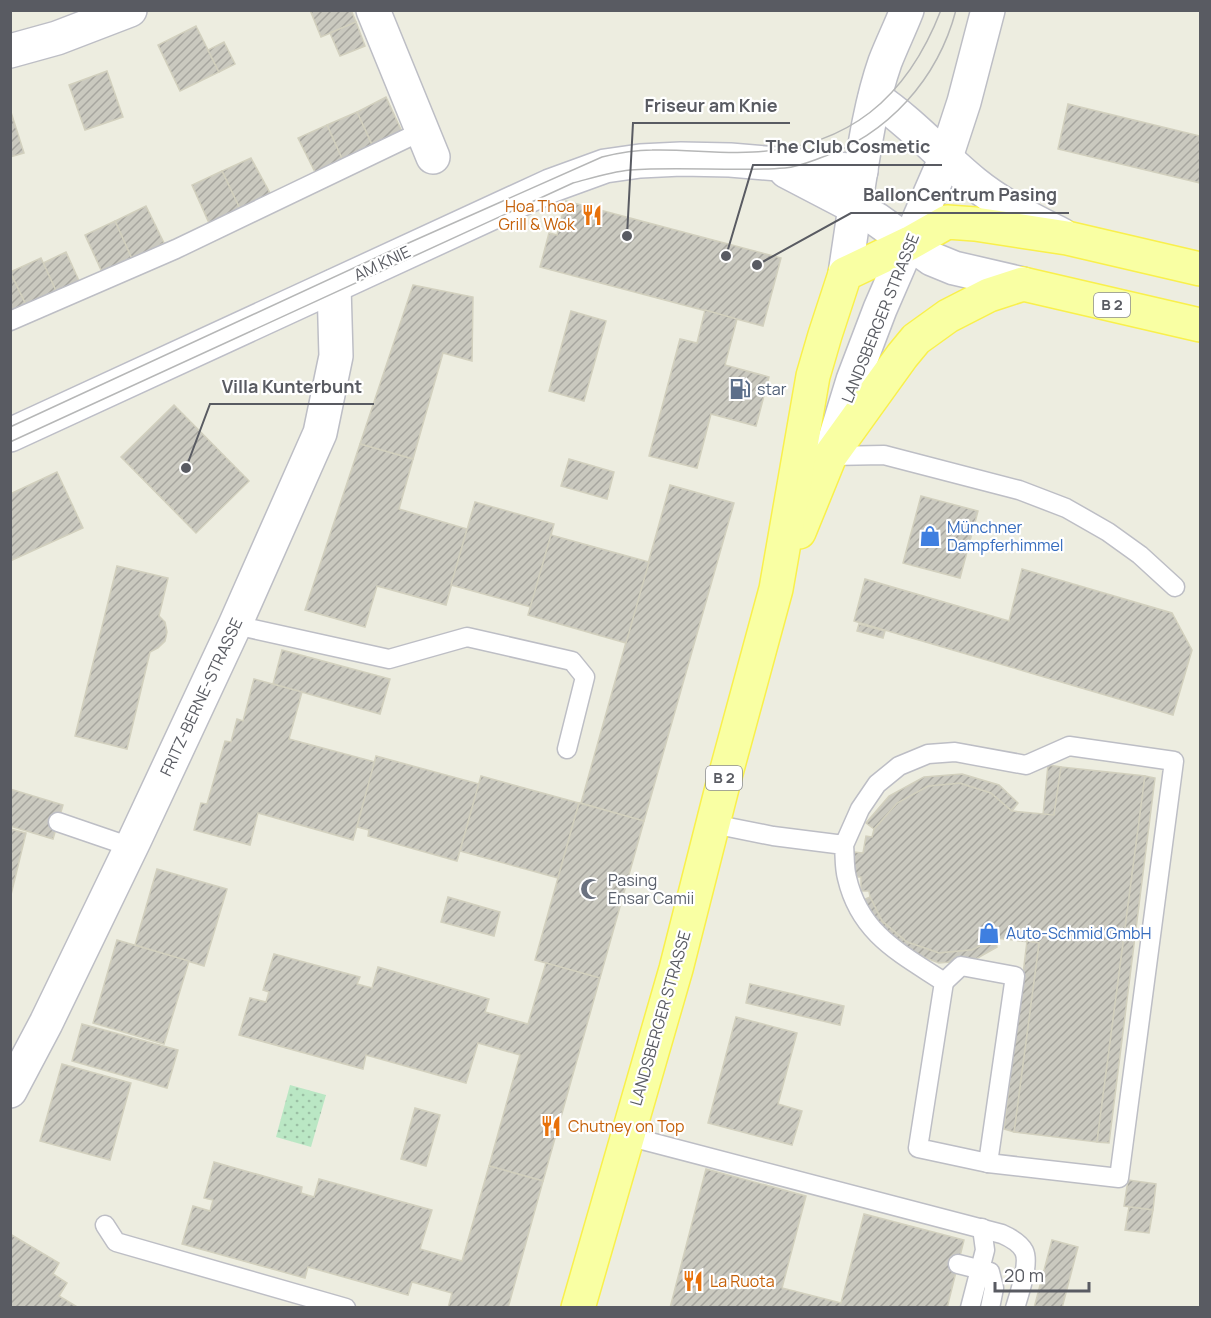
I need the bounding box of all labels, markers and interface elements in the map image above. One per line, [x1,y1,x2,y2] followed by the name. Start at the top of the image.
[633,87,790,123] callout: Friseur am Knie
[644,93,778,117] text: Friseur am Knie
[753,129,942,165] callout: The Club Cosmetic
[766,134,930,158] text: The Club Cosmetic
[851,177,1069,213] callout: BallonCentrum Pasing
[863,182,1057,206] text: BallonCentrum Pasing
[499,195,576,235] place label: Hoa Thoa Grill & Wok
[580,203,604,227] restaurant icon: Hoa Thoa Grill & Wok
[836,230,924,406] street label: LANDSBERGER STRASSE
[350,240,414,286] street label: AM KNIE
[1094,293,1130,317] road number: B 2
[210,368,374,404] callout: Villa Kunterbunt
[222,374,362,398] text: Villa Kunterbunt
[728,377,752,401] fuel station icon: star
[757,378,787,400] place label: star
[947,516,1064,556] place label: Münchner Dampferhimmel
[918,524,942,548] shop icon: Münchner Dampferhimmel
[155,614,247,780] street label: FRITZ-BERNE-STRASSE
[706,766,742,790] road number: B 2
[608,869,694,909] place label: Pasing Ensar Camii
[579,877,603,901] mosque icon: Pasing Ensar Camii
[977,921,1001,945] shop icon: Auto-Schmid GmbH
[1006,922,1151,944] place label: Auto-Schmid GmbH
[624,928,696,1108] street label: LANDSBERGER STRASSE
[539,1114,563,1138] restaurant icon: Chutney on Top
[568,1115,685,1137] place label: Chutney on Top
[995,1255,1090,1293] scale bar
[1004,1263,1044,1287] text: 20 m
[681,1269,705,1293] restaurant icon: La Ruota
[710,1270,775,1292] place label: La Ruota

